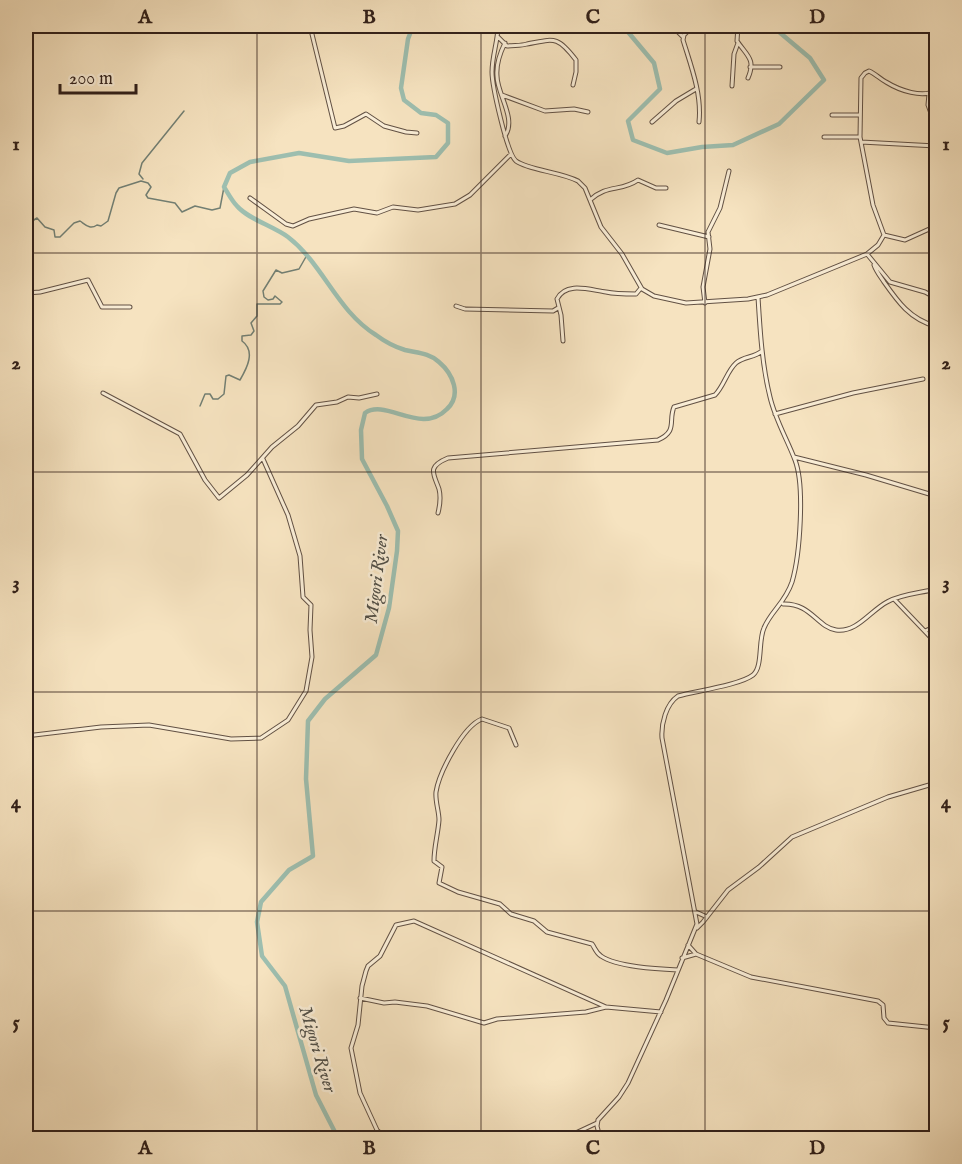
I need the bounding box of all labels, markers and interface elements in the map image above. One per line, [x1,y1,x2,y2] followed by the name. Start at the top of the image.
[137,5,153,30] text: A
[362,5,376,30] text: B
[586,5,600,30] text: C
[809,5,825,30] text: D
[60,57,136,95] scale bar
[69,68,113,91] text: 200 m
[12,132,20,157] text: 1
[942,132,950,157] text: 1
[11,351,21,376] text: 2
[941,351,951,376] text: 2
[361,533,394,625] water label: Migori River
[12,571,20,596] text: 3
[942,571,950,596] text: 3
[11,790,22,815] text: 4
[941,790,952,815] text: 4
[293,1003,341,1096] water label: Migori River
[12,1010,20,1035] text: 5
[942,1010,950,1035] text: 5
[137,1136,153,1161] text: A
[362,1136,376,1161] text: B
[586,1136,600,1161] text: C
[809,1136,825,1161] text: D

